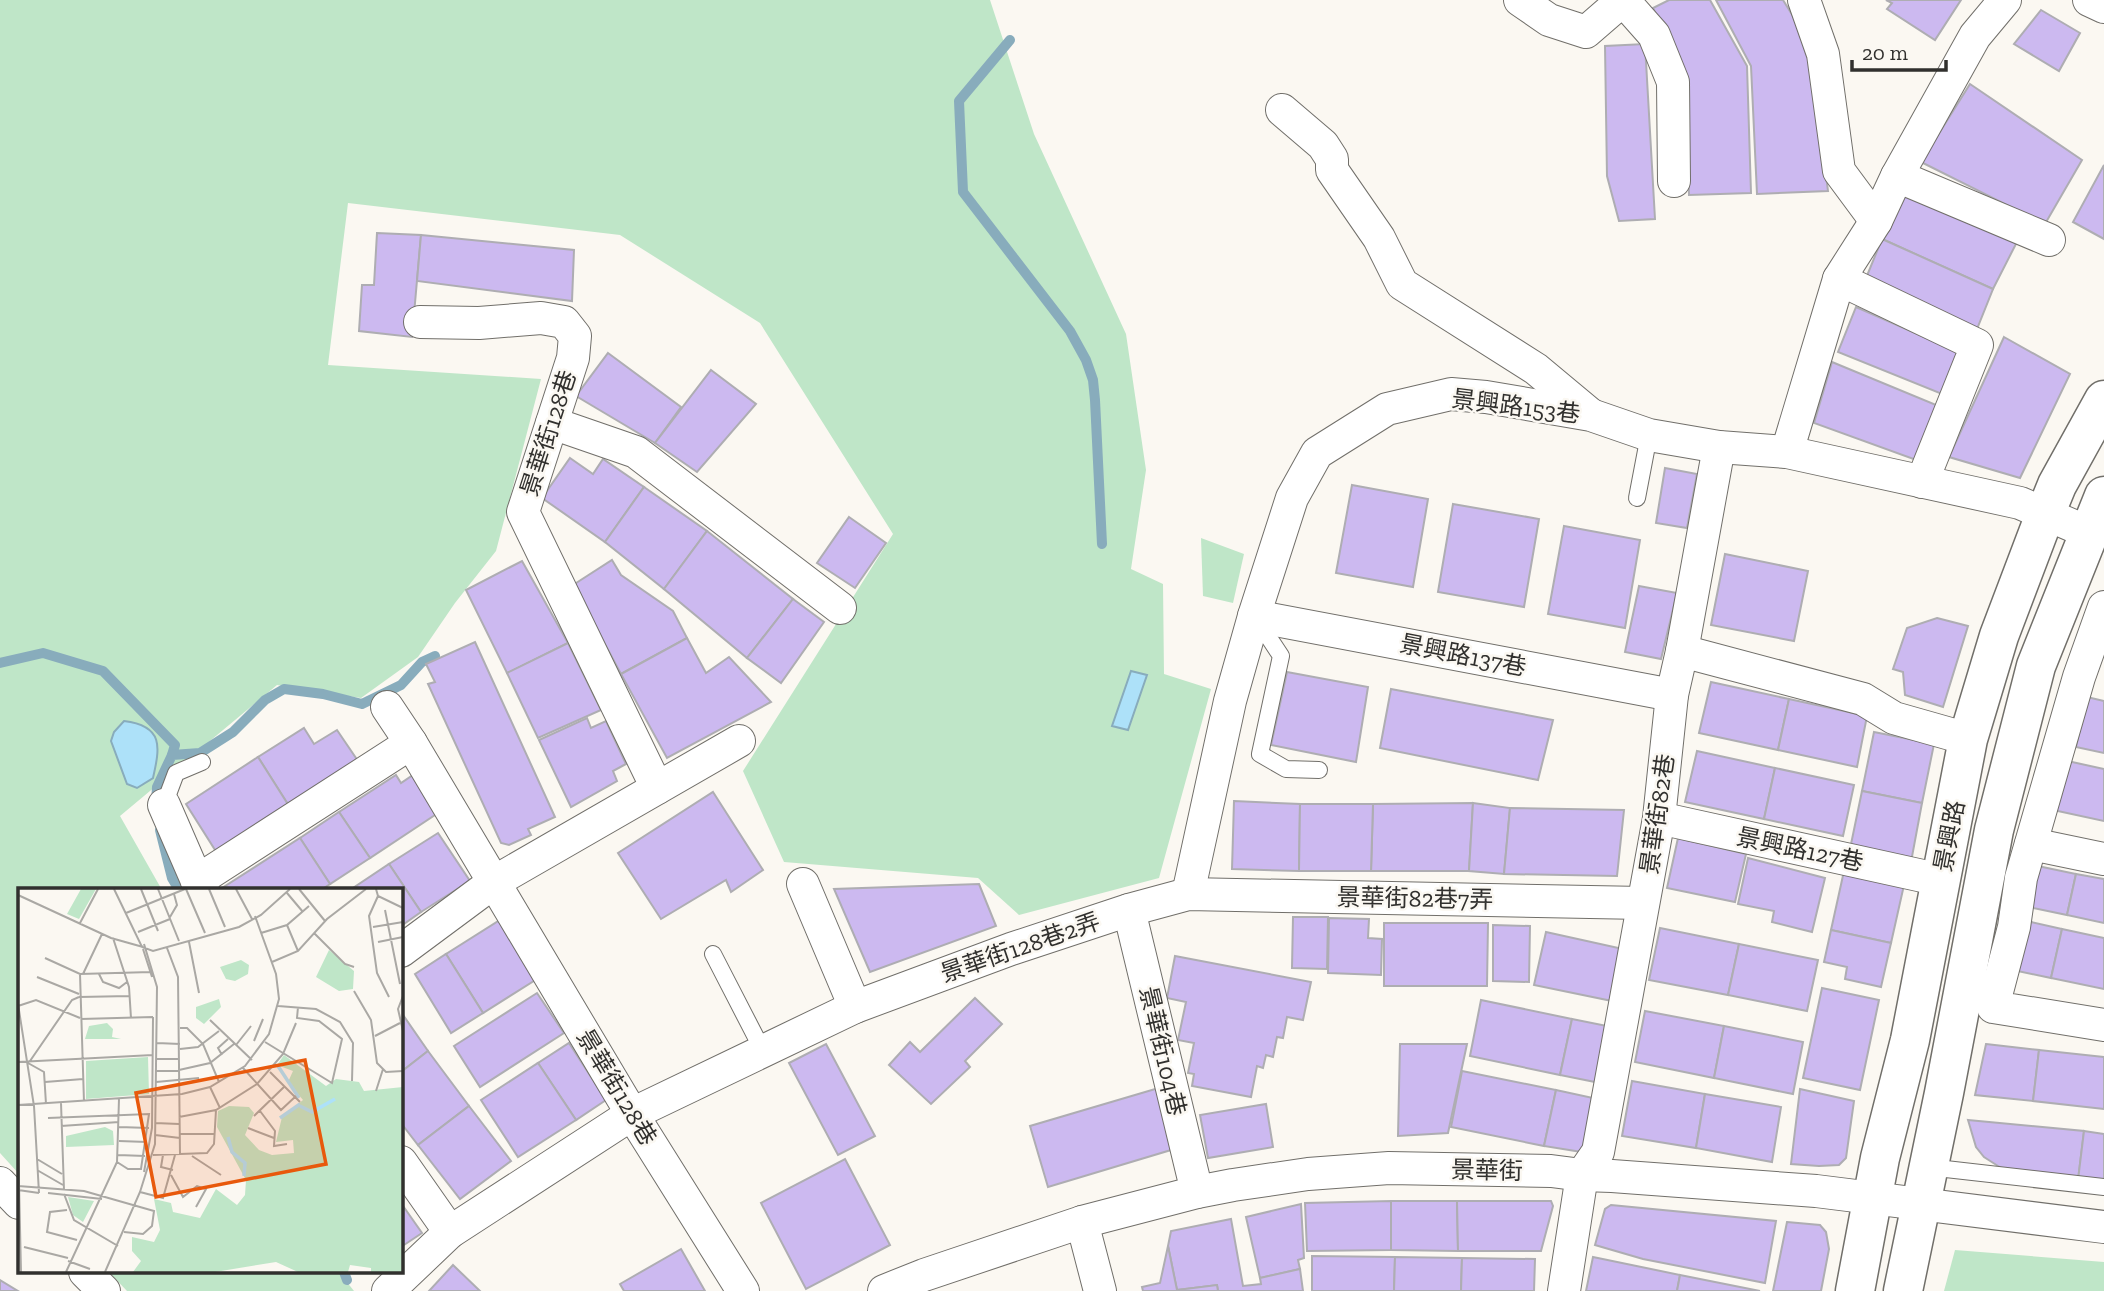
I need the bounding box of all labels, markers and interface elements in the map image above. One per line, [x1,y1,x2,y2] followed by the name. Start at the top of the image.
[1852,28,1946,72] scale bar
[1862,40,1908,65] text: 20 m
[514,366,582,500] street label: 景華街128巷
[1450,384,1582,428] street label: 景興路153巷
[1397,629,1529,681] street label: 景興路137巷
[1634,752,1680,876] street label: 景華街82巷
[1928,798,1970,874] street label: 景興路
[1734,821,1866,877] street label: 景興路127巷
[1336,882,1494,914] street label: 景華街82巷7弄
[18,888,402,1274] inset map
[936,906,1104,988] street label: 景華街128巷2弄
[1134,983,1192,1119] street label: 景華街104巷
[571,1024,663,1150] street label: 景華街128巷
[1451,1155,1523,1185] street label: 景華街

